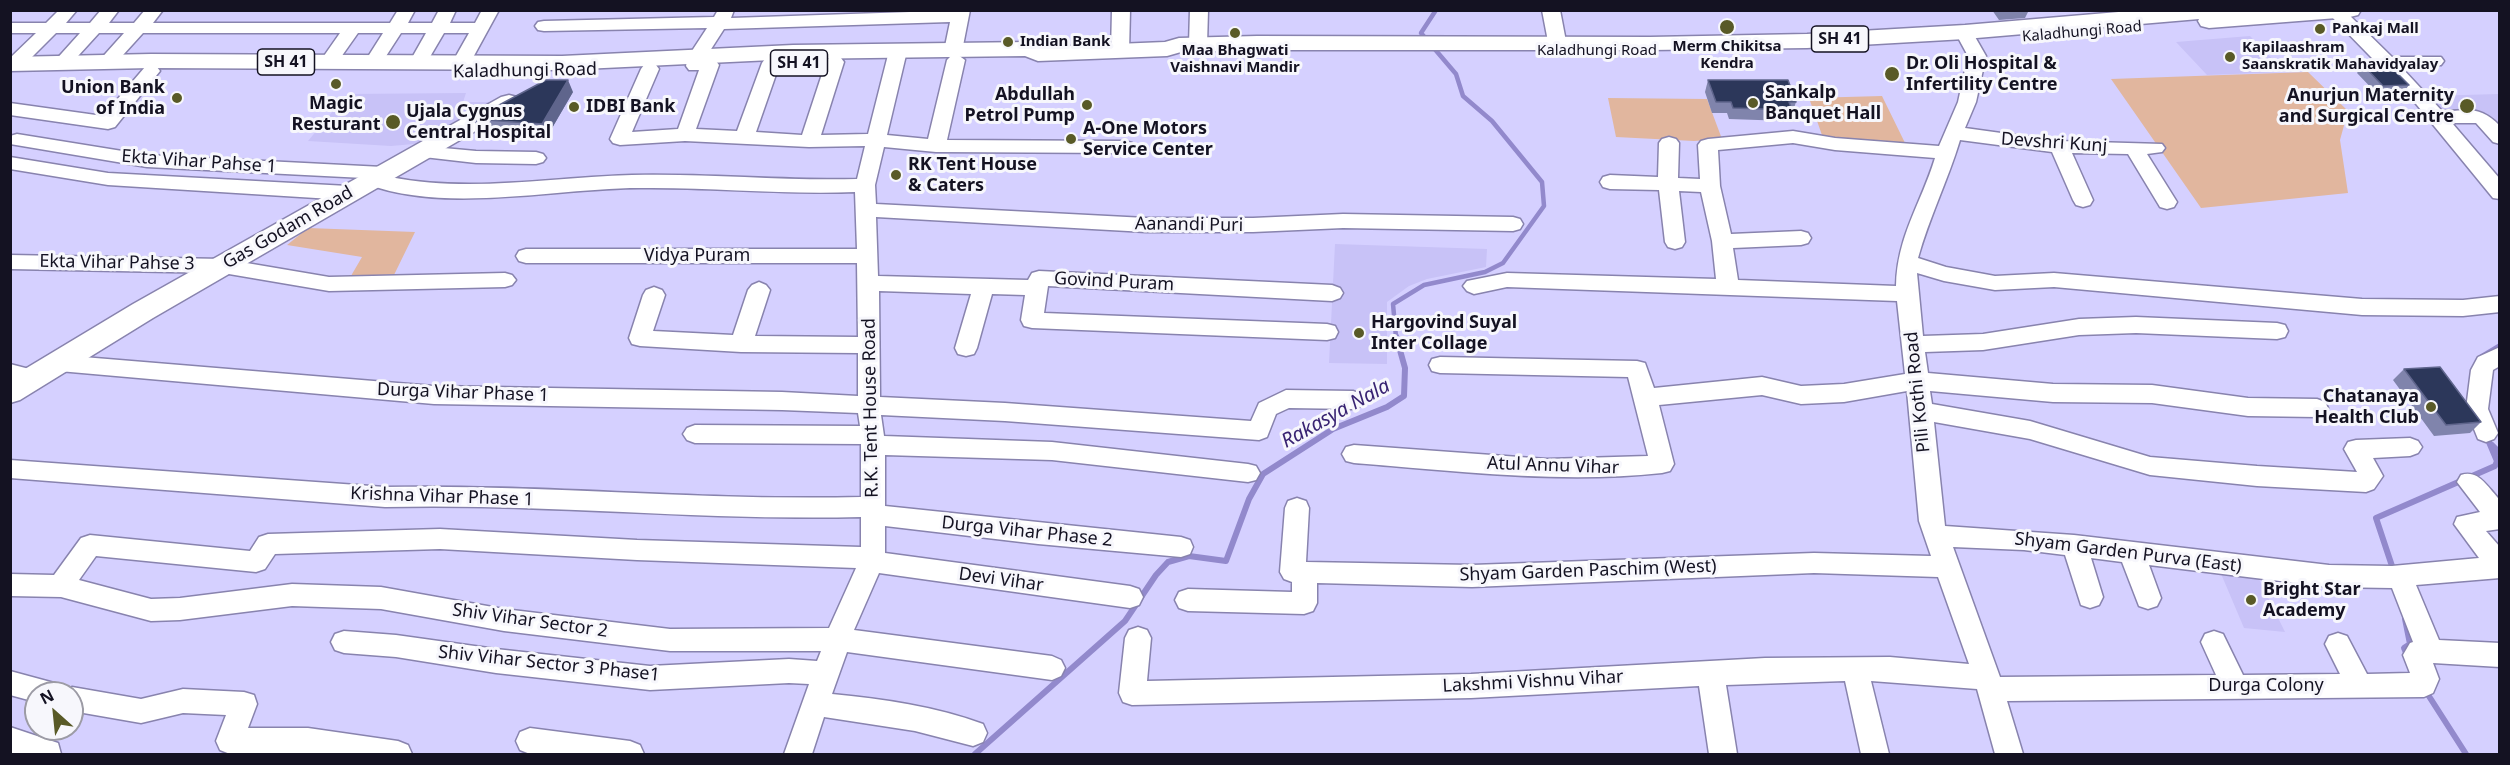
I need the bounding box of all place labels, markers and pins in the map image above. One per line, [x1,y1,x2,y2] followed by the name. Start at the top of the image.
[1718,18,1736,36] marker: Merm Chikitsa Kendra
[2332,20,2419,38] place label: Pankaj Mall
[2313,22,2327,36] marker: Pankaj Mall
[1228,26,1242,40] marker: Maa Bhagwati Vaishnavi Mandir
[1020,33,1110,51] place label: Indian Bank
[1001,35,1015,49] marker: Indian Bank
[1672,38,1782,73] place label: Merm Chikitsa Kendra
[2242,39,2438,74] place label: Kapilaashram Saanskratik Mahavidyalay
[1170,42,1300,77] place label: Maa Bhagwati Vaishnavi Mandir
[2223,50,2237,64] marker: Kapilaashram Saanskratik Mahavidyalay
[1906,53,2057,96] place label: Dr. Oli Hospital & Infertility Centre
[1883,65,1901,83] marker: Dr. Oli Hospital & Infertility Centre
[61,77,165,119] place label: Union Bank of India
[329,77,343,91] marker: Magic Resturant
[1765,82,1881,124] place label: Sankalp Banquet Hall
[964,84,1075,127] place label: Abdullah Petrol Pump
[2279,85,2454,128] place label: Anurjun Maternity and Surgical Centre
[170,91,184,105] marker: Union Bank of India
[291,93,381,136] place label: Magic Resturant
[586,96,675,118] place label: IDBI Bank
[1746,96,1760,110] marker: Sankalp Banquet Hall
[2458,97,2476,115] marker: Anurjun Maternity and Surgical Centre
[1080,98,1094,112] marker: Abdullah Petrol Pump
[567,100,581,114] marker: IDBI Bank
[406,101,551,144] place label: Ujala Cygnus Central Hospital
[384,113,402,131] marker: Ujala Cygnus Central Hospital
[1083,118,1213,160] place label: A-One Motors Service Center
[1064,132,1078,146] marker: A-One Motors Service Center
[908,154,1037,196] place label: RK Tent House & Caters
[889,168,903,182] marker: RK Tent House & Caters
[1371,312,1517,354] place label: Hargovind Suyal Inter Collage
[1352,326,1366,340] marker: Hargovind Suyal Inter Collage
[2314,386,2419,428] place label: Chatanaya Health Club
[2424,400,2438,414] marker: Chatanaya Health Club
[2263,579,2361,622] place label: Bright Star Academy
[2244,593,2258,607] marker: Bright Star Academy

